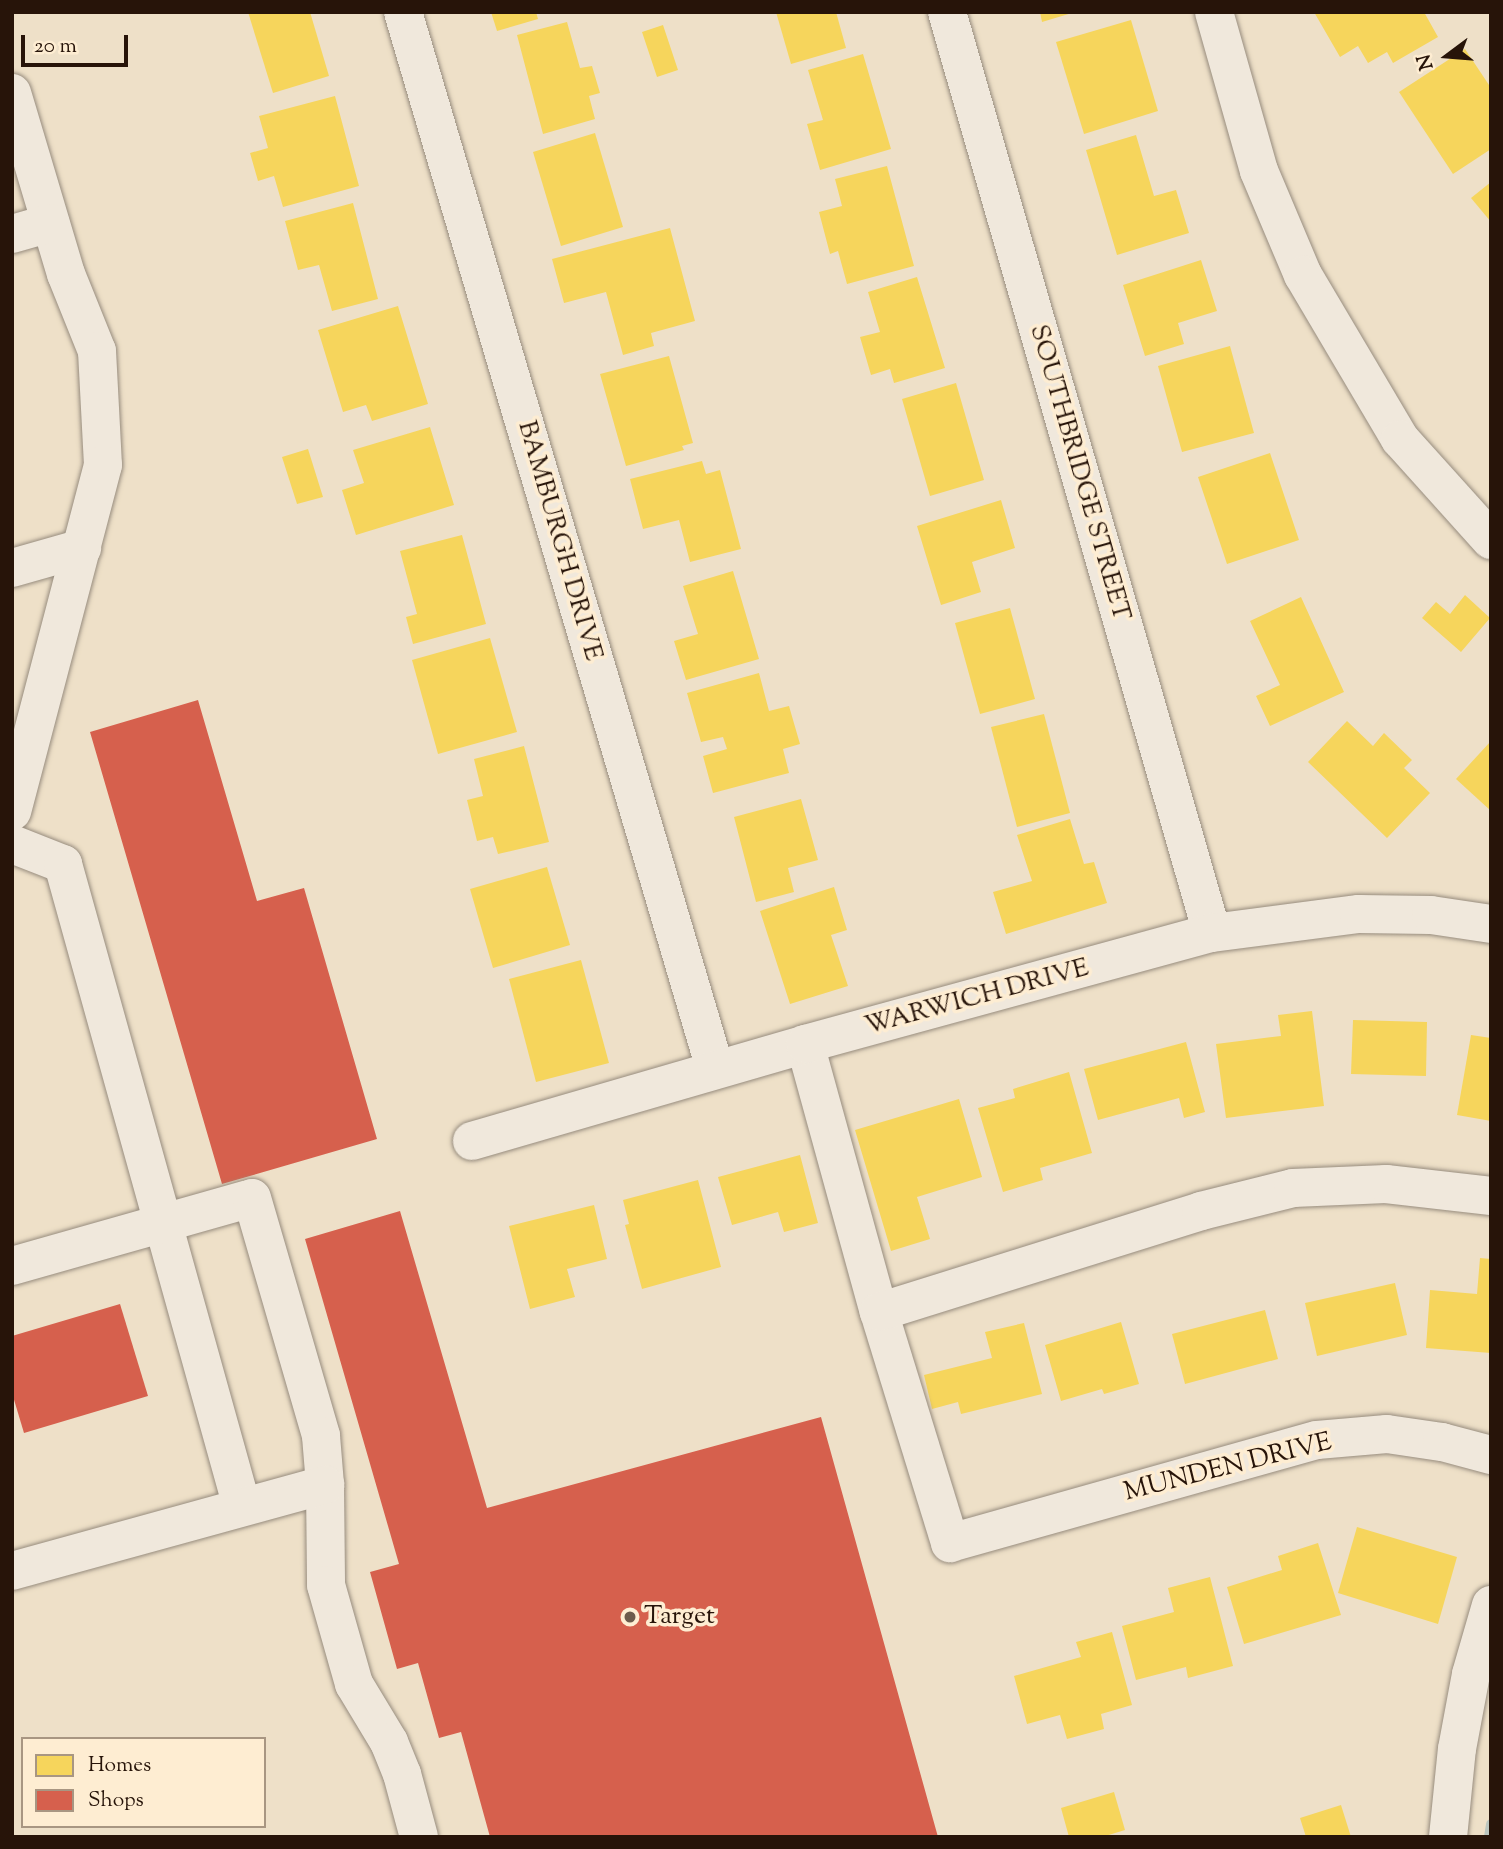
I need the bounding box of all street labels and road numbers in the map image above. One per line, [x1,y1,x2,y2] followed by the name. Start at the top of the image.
[1022,321,1136,625] street label: SOUTHBRIDGE STREET
[510,418,608,664] street label: BAMBURGH DRIVE
[862,953,1092,1043] street label: WARWICH DRIVE
[1121,1427,1335,1509] street label: MUNDEN DRIVE

